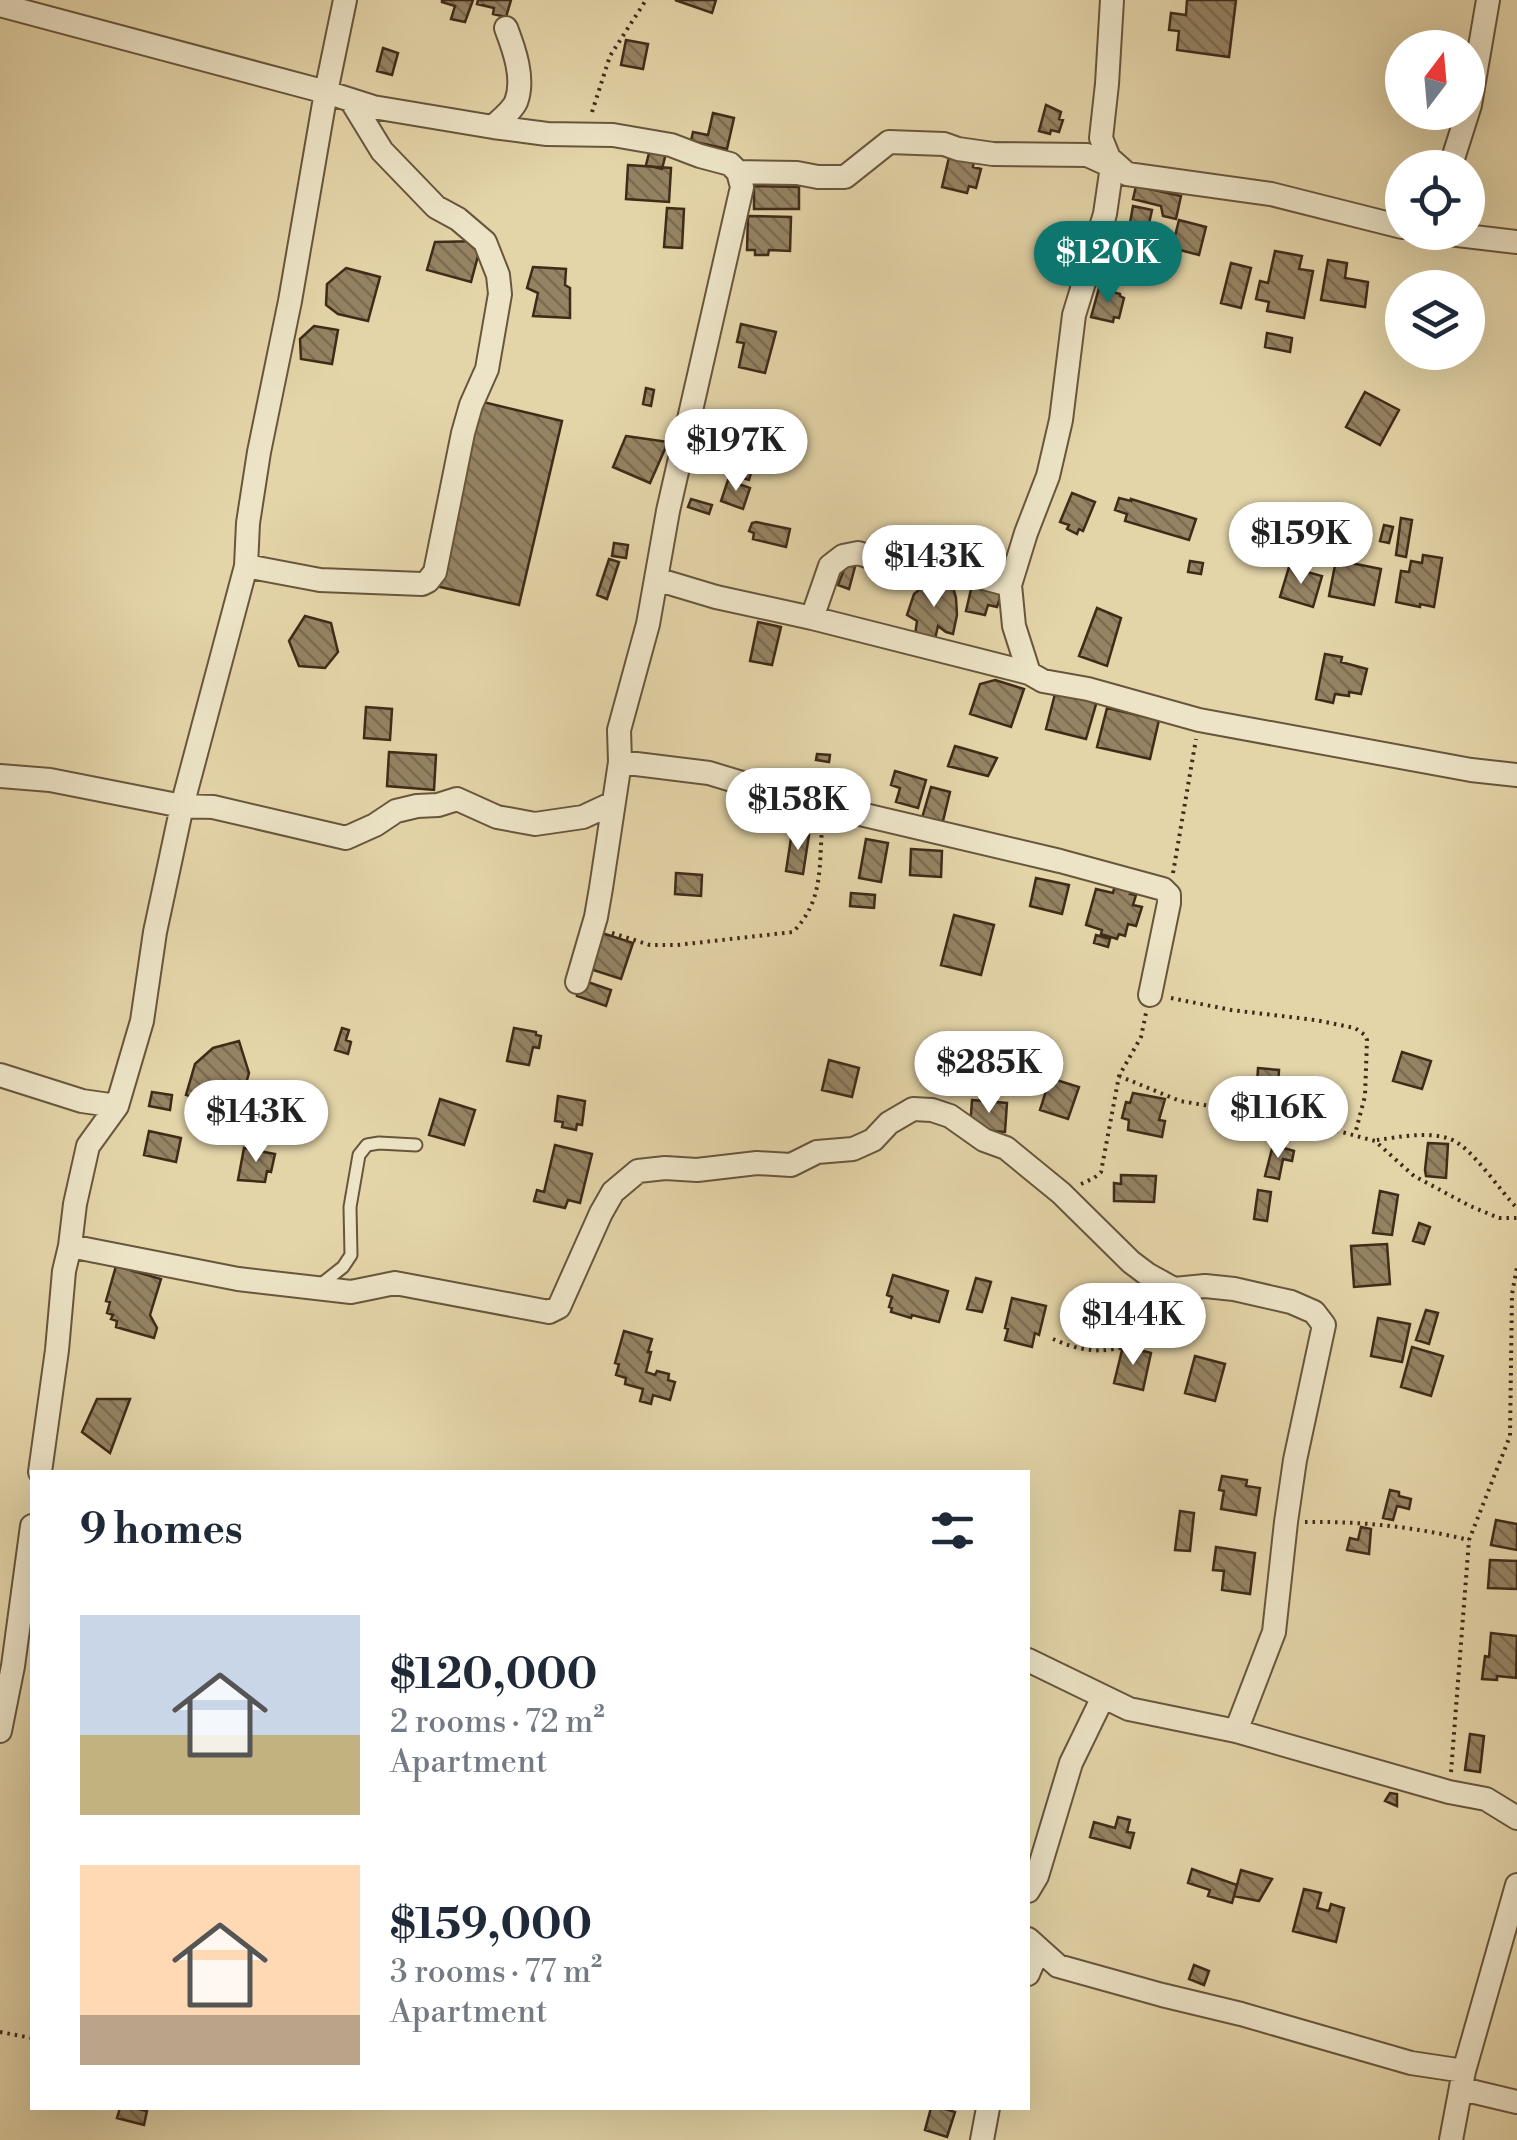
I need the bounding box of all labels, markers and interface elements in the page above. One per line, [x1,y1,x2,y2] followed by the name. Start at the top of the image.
[1385,30,1485,130] north arrow
[1385,30,1485,370] map controls
[1385,150,1485,250] button: locate
[1038,221,1178,306] pin: $120K
[1056,233,1160,273] text: $120K
[1385,270,1485,370] button: layers
[666,409,806,494] pin: $197K
[687,421,785,461] text: $197K
[1231,502,1371,587] pin: $159K
[1251,514,1351,554] text: $159K
[864,525,1004,610] pin: $143K
[884,537,984,577] text: $143K
[728,768,868,853] pin: $158K
[748,780,848,820] text: $158K
[919,1031,1059,1116] pin: $285K
[936,1043,1042,1083] text: $285K
[1208,1076,1348,1161] pin: $116K
[186,1080,326,1165] pin: $143K
[1230,1088,1326,1128] text: $116K
[206,1092,306,1132] text: $143K
[1063,1283,1203,1368] pin: $144K
[1082,1295,1184,1335] text: $144K
[925,1503,980,1558] icon: filters
[80,1504,243,1557] text: 9 homes
[390,1649,597,1702] text: $120,000
[160,1655,280,1775] icon: home
[390,1702,605,1742] text: 2 rooms · 72 m²
[390,1742,547,1782] text: Apartment
[390,1899,592,1952] text: $159,000
[160,1905,280,2025] icon: home
[390,1952,602,1992] text: 3 rooms · 77 m²
[390,1992,547,2032] text: Apartment

